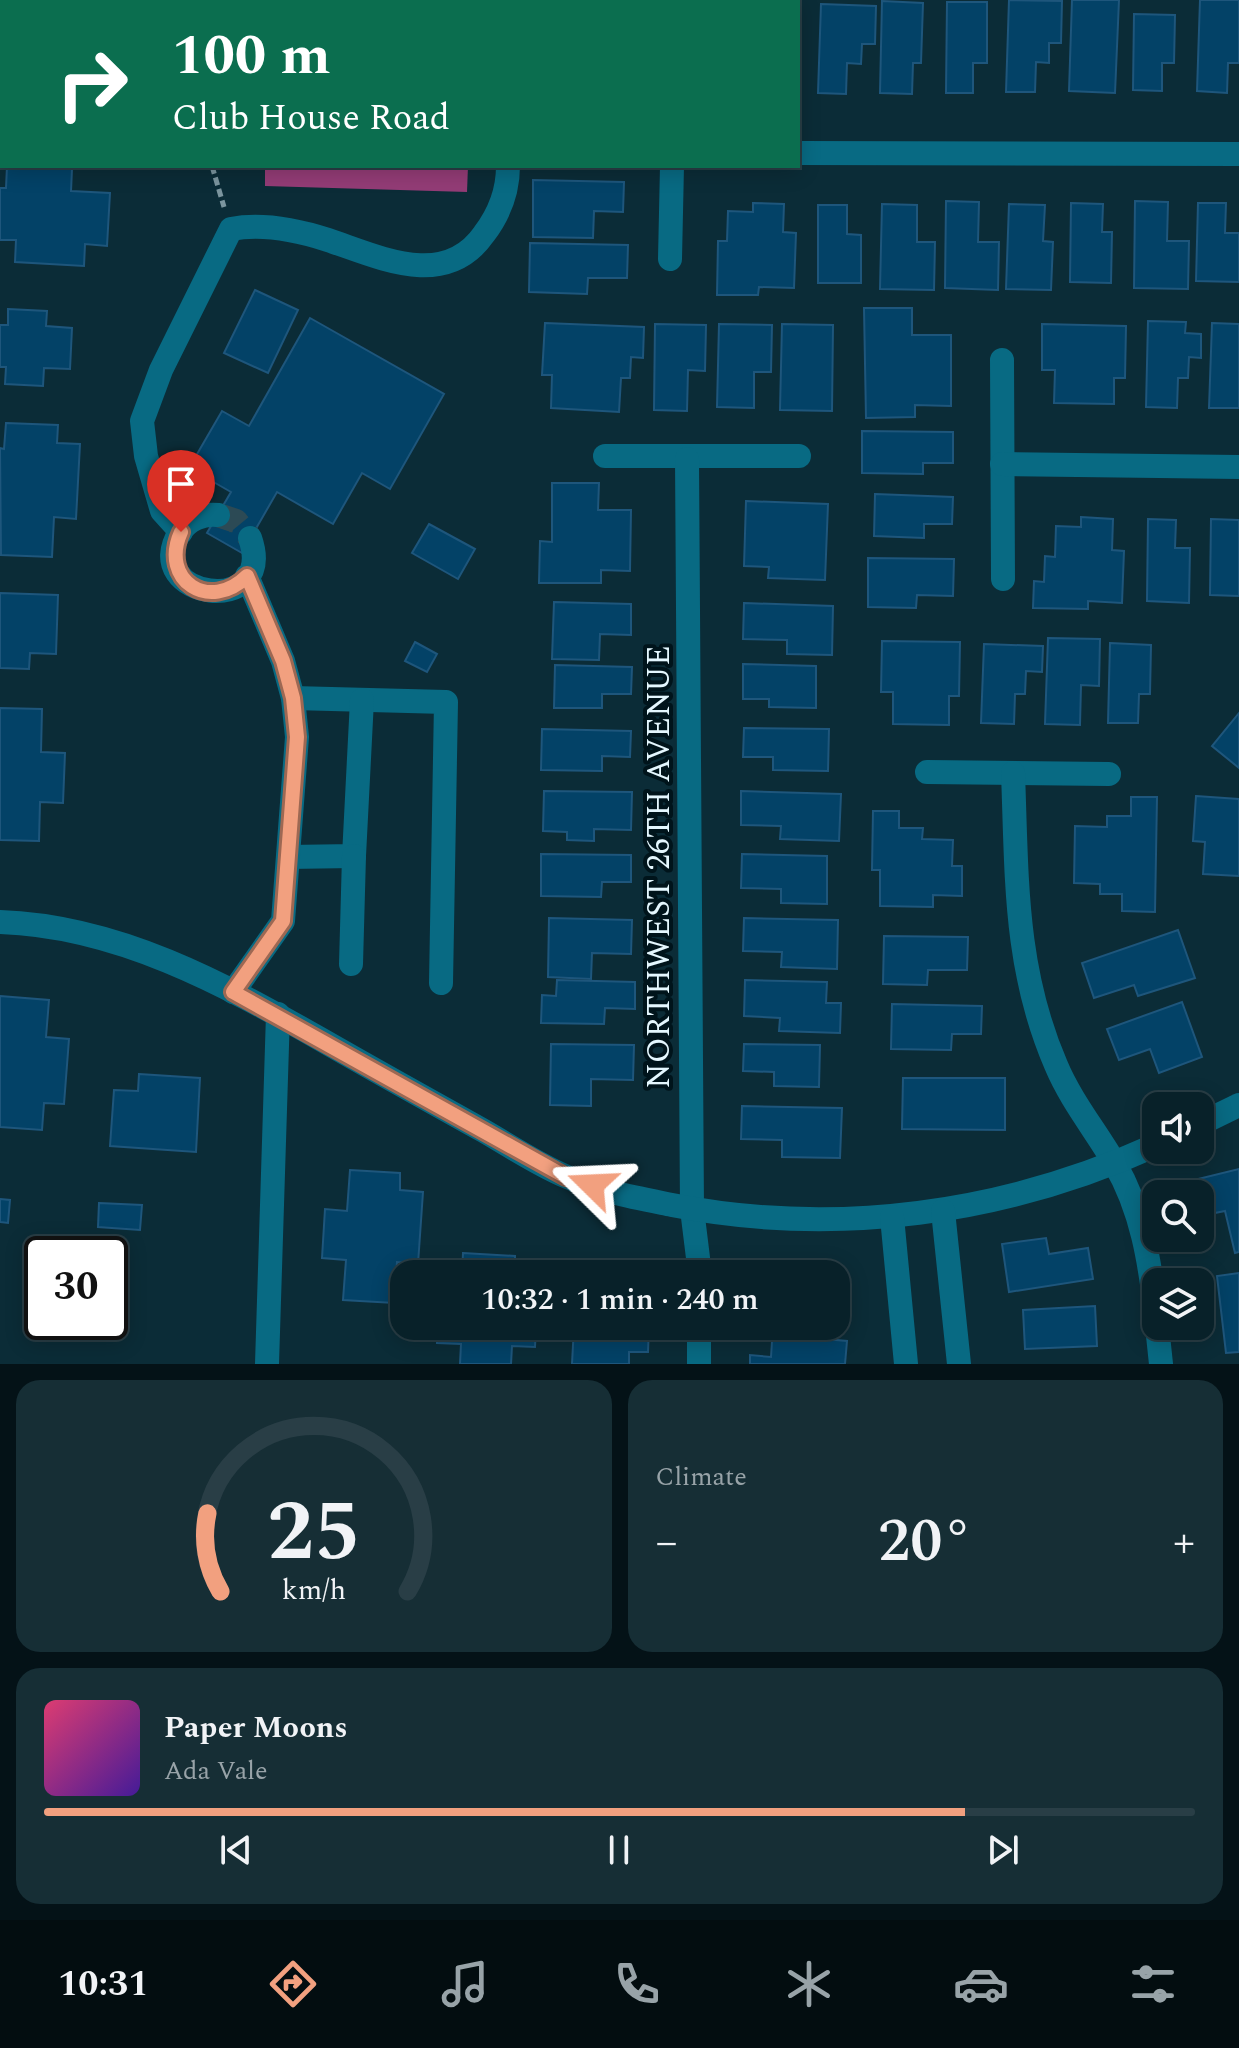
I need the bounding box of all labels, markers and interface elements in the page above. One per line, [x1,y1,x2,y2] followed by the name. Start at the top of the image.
[172,14,331,99] text: 100 m
[40,32,144,136] icon: right
[172,91,450,146] text: Club House Road
[147,450,215,532] pin
[159,462,203,506] icon: arrive
[635,645,684,1089] street label: NORTHWEST 26TH AVENUE
[1142,1092,1214,1340] map controls
[1142,1092,1214,1164] button: sound
[550,1143,634,1227] position arrow
[1142,1180,1214,1252] button: search
[24,1236,128,1340] speed limit sign: 30
[1142,1268,1214,1340] button: layers
[481,1277,759,1323] text: 10:32 · 1 min · 240 m
[656,1457,747,1497] text: Climate
[267,1470,360,1597] text: 25
[878,1496,972,1588] text: 20°
[656,1509,678,1576] text: −
[1173,1509,1195,1576] text: +
[282,1569,346,1612] text: km/h
[164,1705,348,1751] text: Paper Moons
[164,1751,267,1791] text: Ada Vale
[214,1828,258,1872] icon: previous
[597,1828,641,1872] icon: pause
[981,1828,1025,1872] icon: next
[265,1956,321,2012] icon: directions
[437,1956,493,2012] icon: music
[609,1956,665,2012] icon: phone
[781,1956,837,2012] icon: climate
[953,1956,1009,2012] icon: car
[1125,1956,1181,2012] icon: filters
[58,1957,148,2012] text: 10:31

